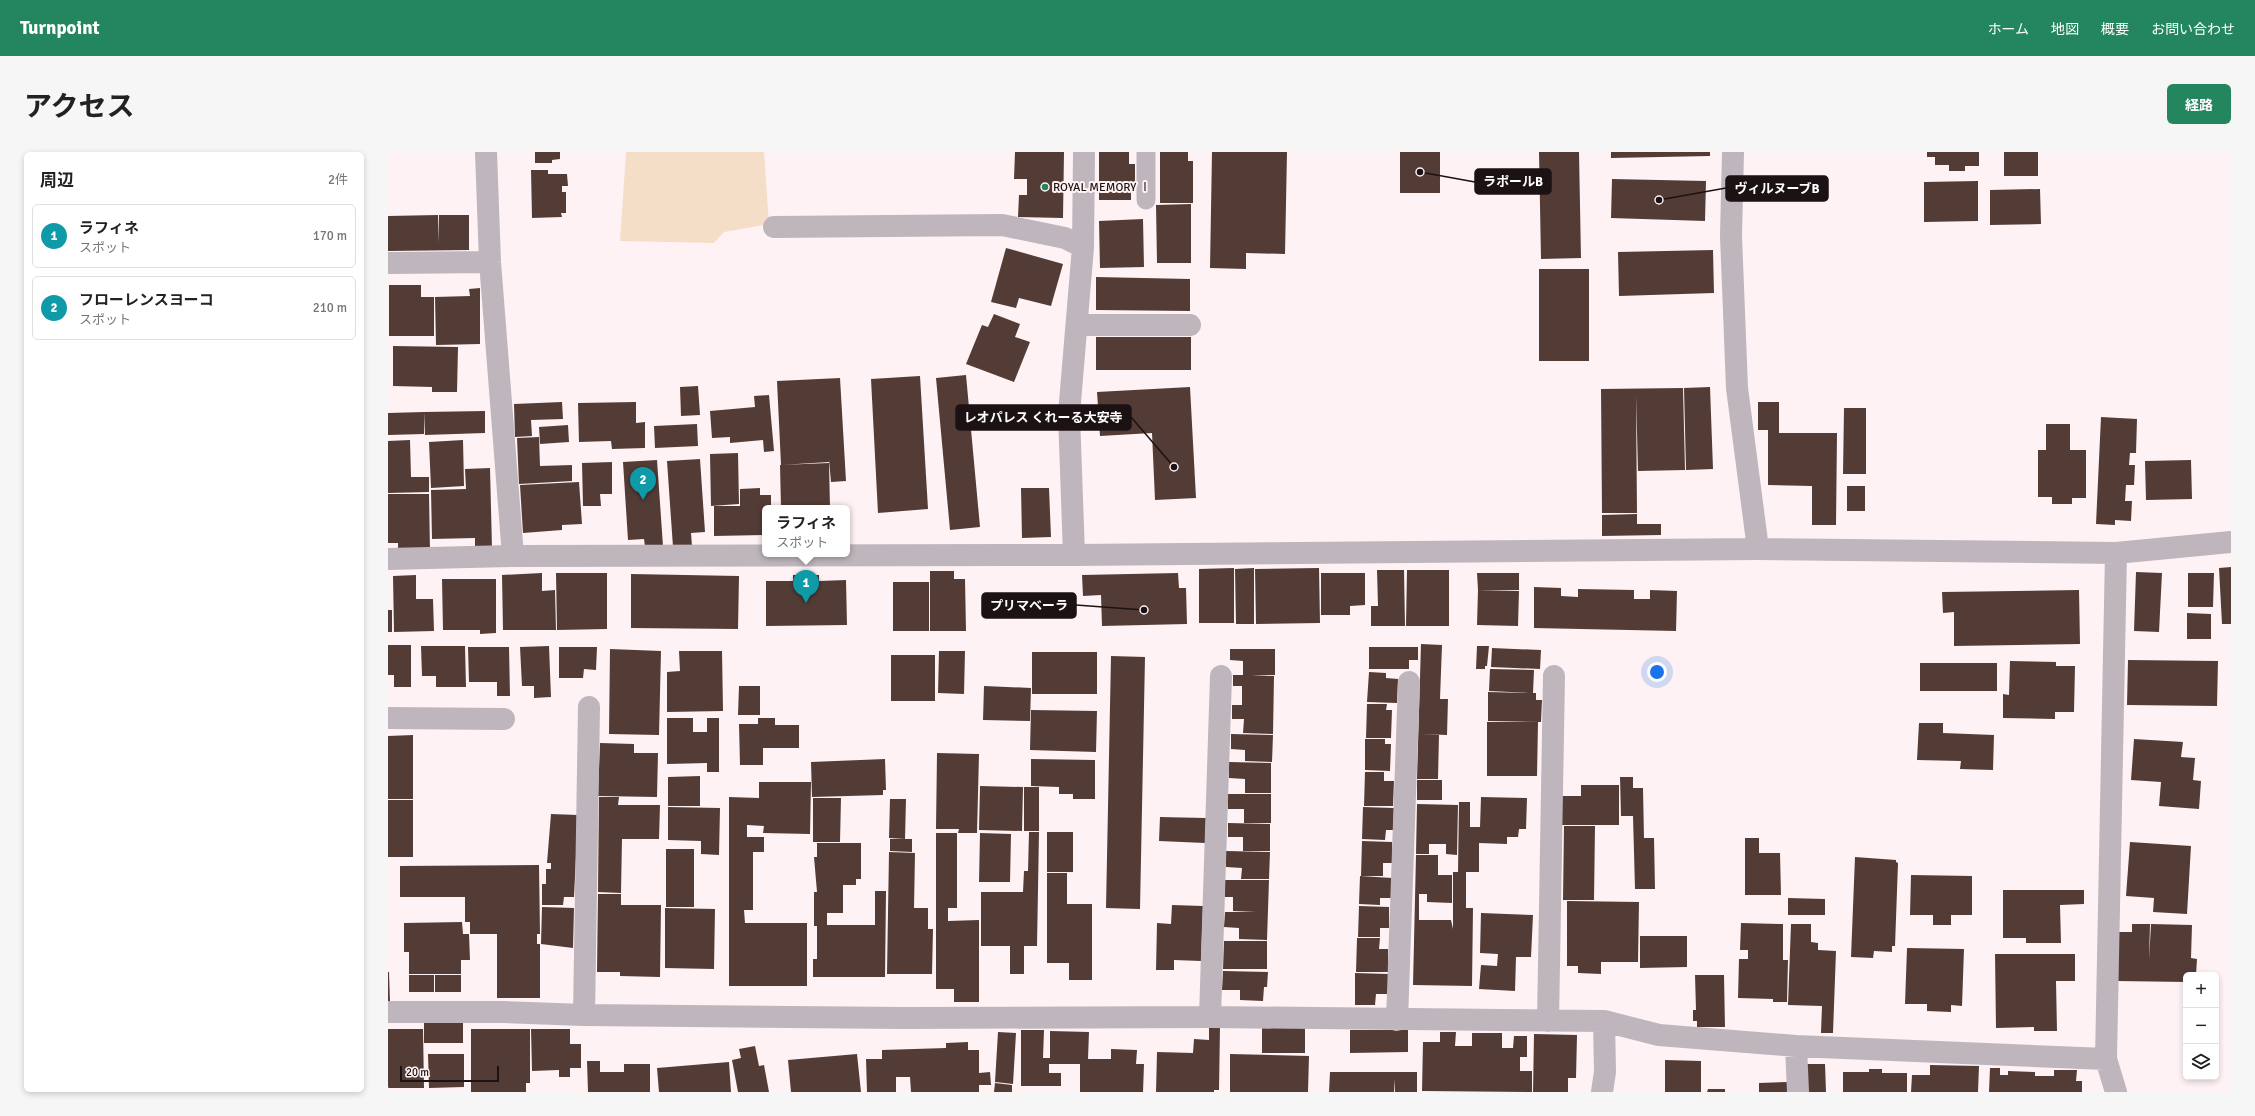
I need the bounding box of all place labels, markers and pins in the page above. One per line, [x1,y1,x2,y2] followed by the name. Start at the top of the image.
[1475,169,1551,194] callout: ラポールB
[1726,176,1828,201] callout: ヴィルヌーブB
[1053,180,1151,195] place label: ROYAL MEMORY Ⅰ
[1040,182,1050,192] marker: ROYAL MEMORY Ⅰ
[956,405,1131,430] callout: レオパレス くれーる大安寺
[630,467,656,500] pin: 2
[793,570,819,603] pin: 1
[982,593,1076,618] callout: プリマベーラ

